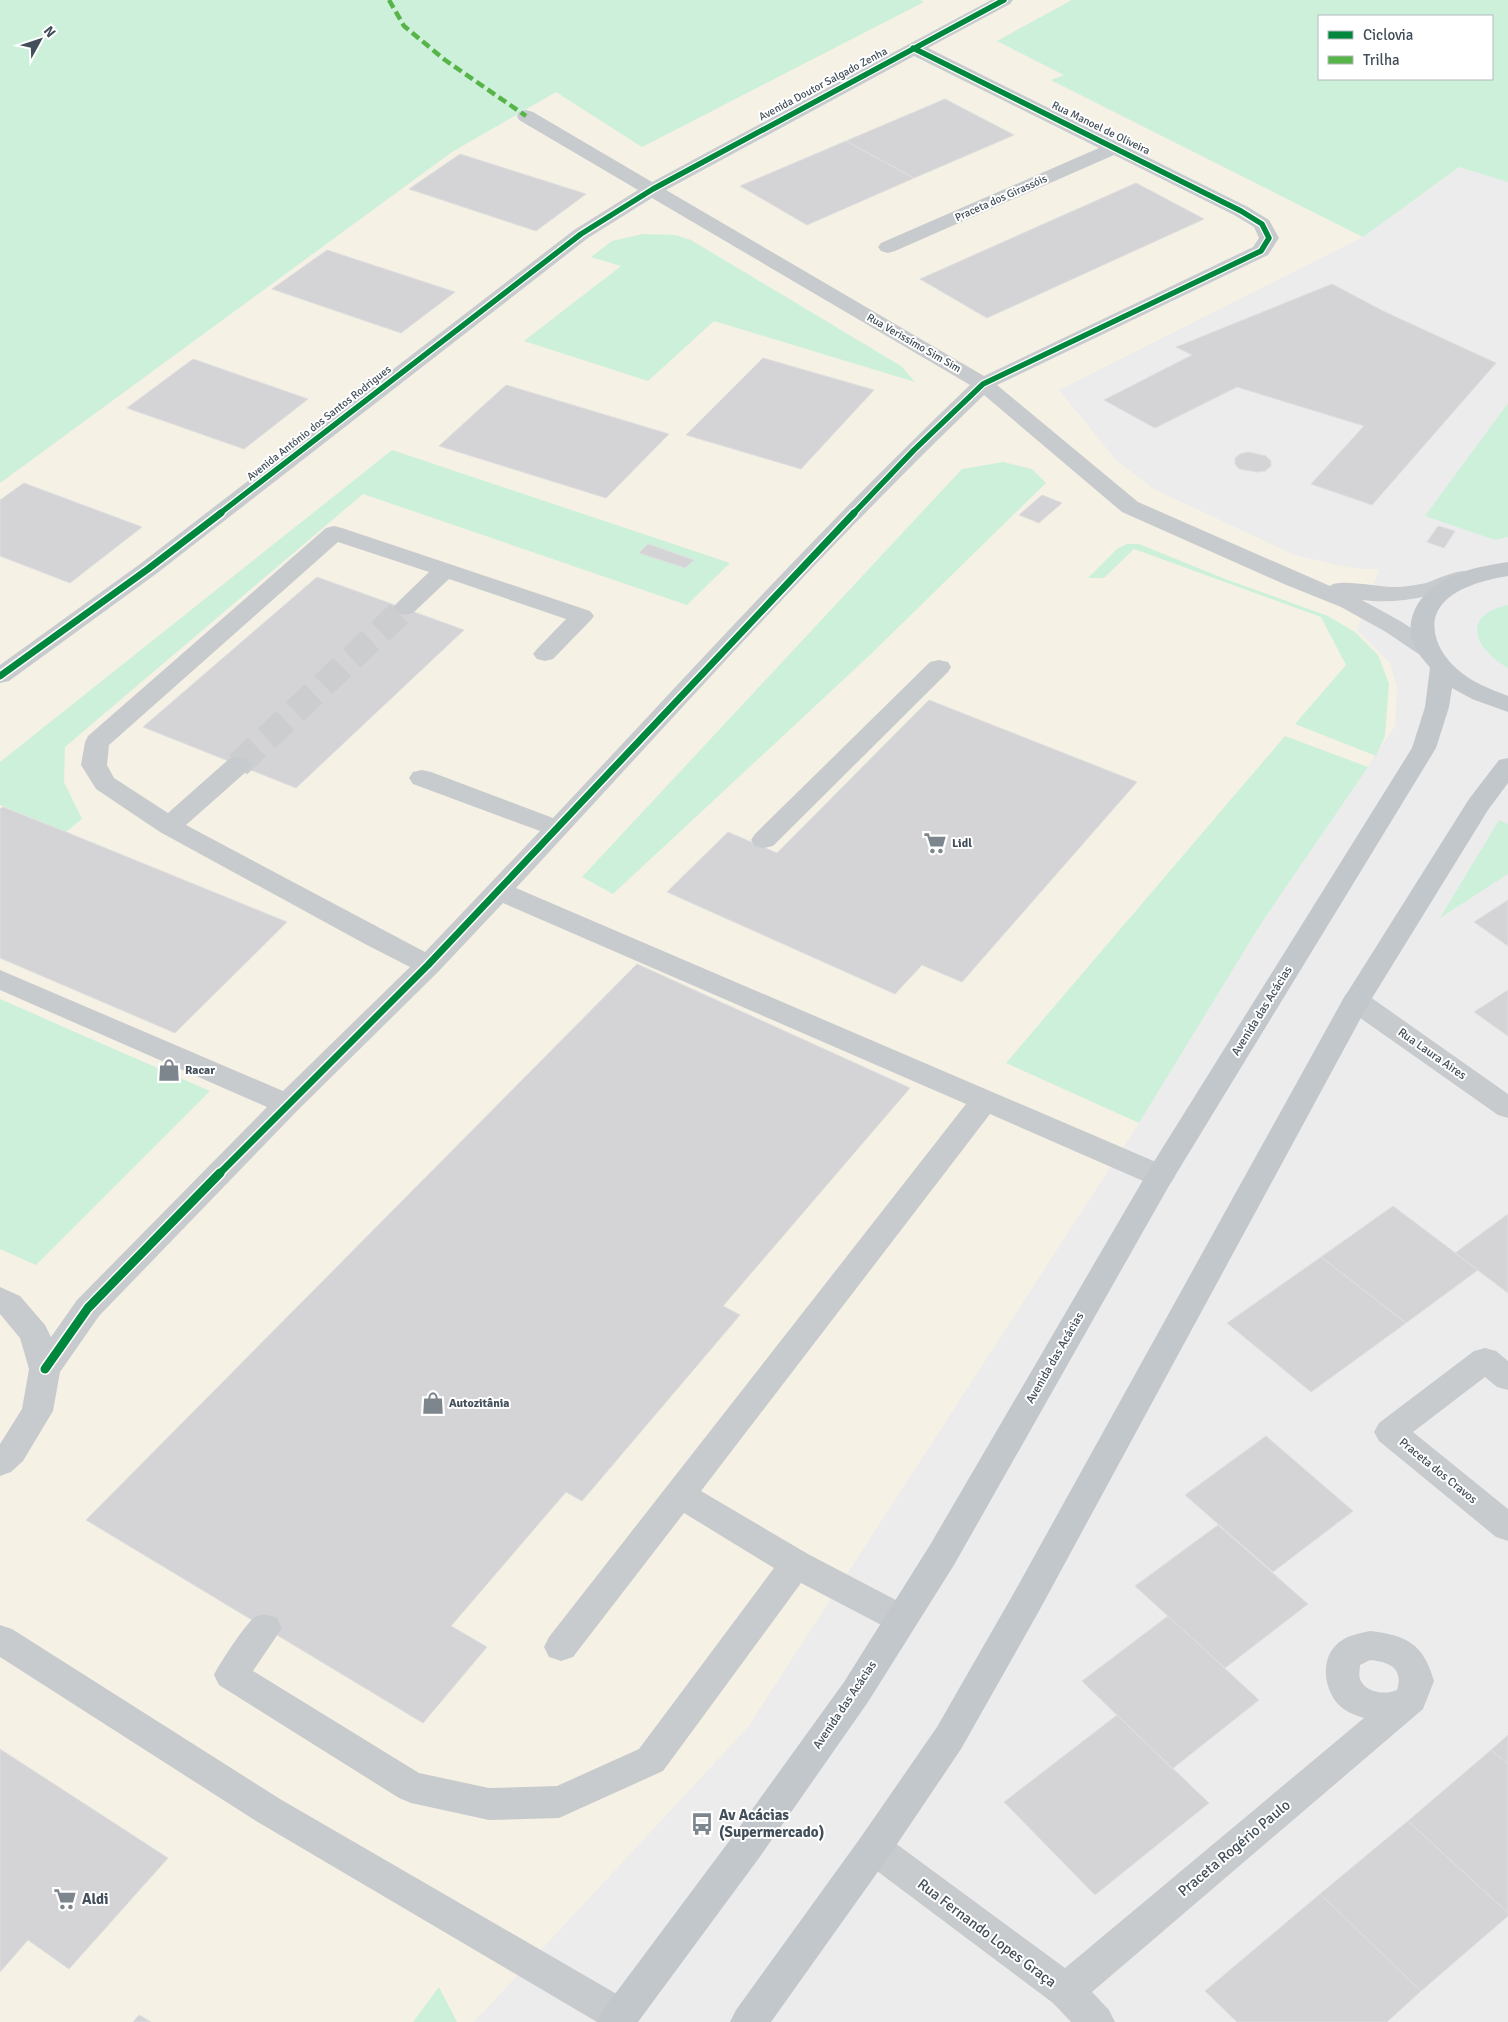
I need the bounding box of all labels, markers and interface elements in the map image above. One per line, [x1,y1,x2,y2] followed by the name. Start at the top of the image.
[15,15,65,65] north arrow
[1318,15,1493,80] legend
[40,23,59,41] text: N
[1363,26,1413,44] text: Ciclovia
[757,44,890,123] street label: Avenida Doutor Salgado Zenha
[1363,51,1400,69] text: Trilha
[1050,99,1153,158] street label: Rua Manoel de Oliveira
[953,172,1049,224] street label: Praceta dos Girassóis
[865,311,964,375] street label: Rua Verissímo Sim Sim
[244,362,394,483] street label: Avenida António dos Santos Rodrigues
[922,830,948,856] supermarket icon: Lidl
[952,836,972,851] place label: Lidl
[1228,963,1296,1059] street label: Avenida das Acácias
[1395,1025,1469,1083] street label: Rua Laura Aires
[156,1057,182,1083] shop icon: Racar
[185,1063,215,1078] place label: Racar
[1023,1310,1087,1406] street label: Avenida das Acácias
[420,1390,446,1416] shop icon: Autozitânia
[449,1396,510,1411] place label: Autozitânia
[1396,1435,1480,1507] street label: Praceta dos Cravos
[810,1658,880,1752] street label: Avenida das Acácias
[1174,1796,1294,1900] street label: Praceta Rogério Paulo
[719,1806,824,1841] place label: Av Acácias (Supermercado)
[689,1811,715,1837] bus stop icon: Av Acácias (Supermercado)
[914,1875,1060,1991] street label: Rua Fernando Lopes Graça
[52,1886,78,1912] supermarket icon: Aldi
[82,1890,109,1908] place label: Aldi

